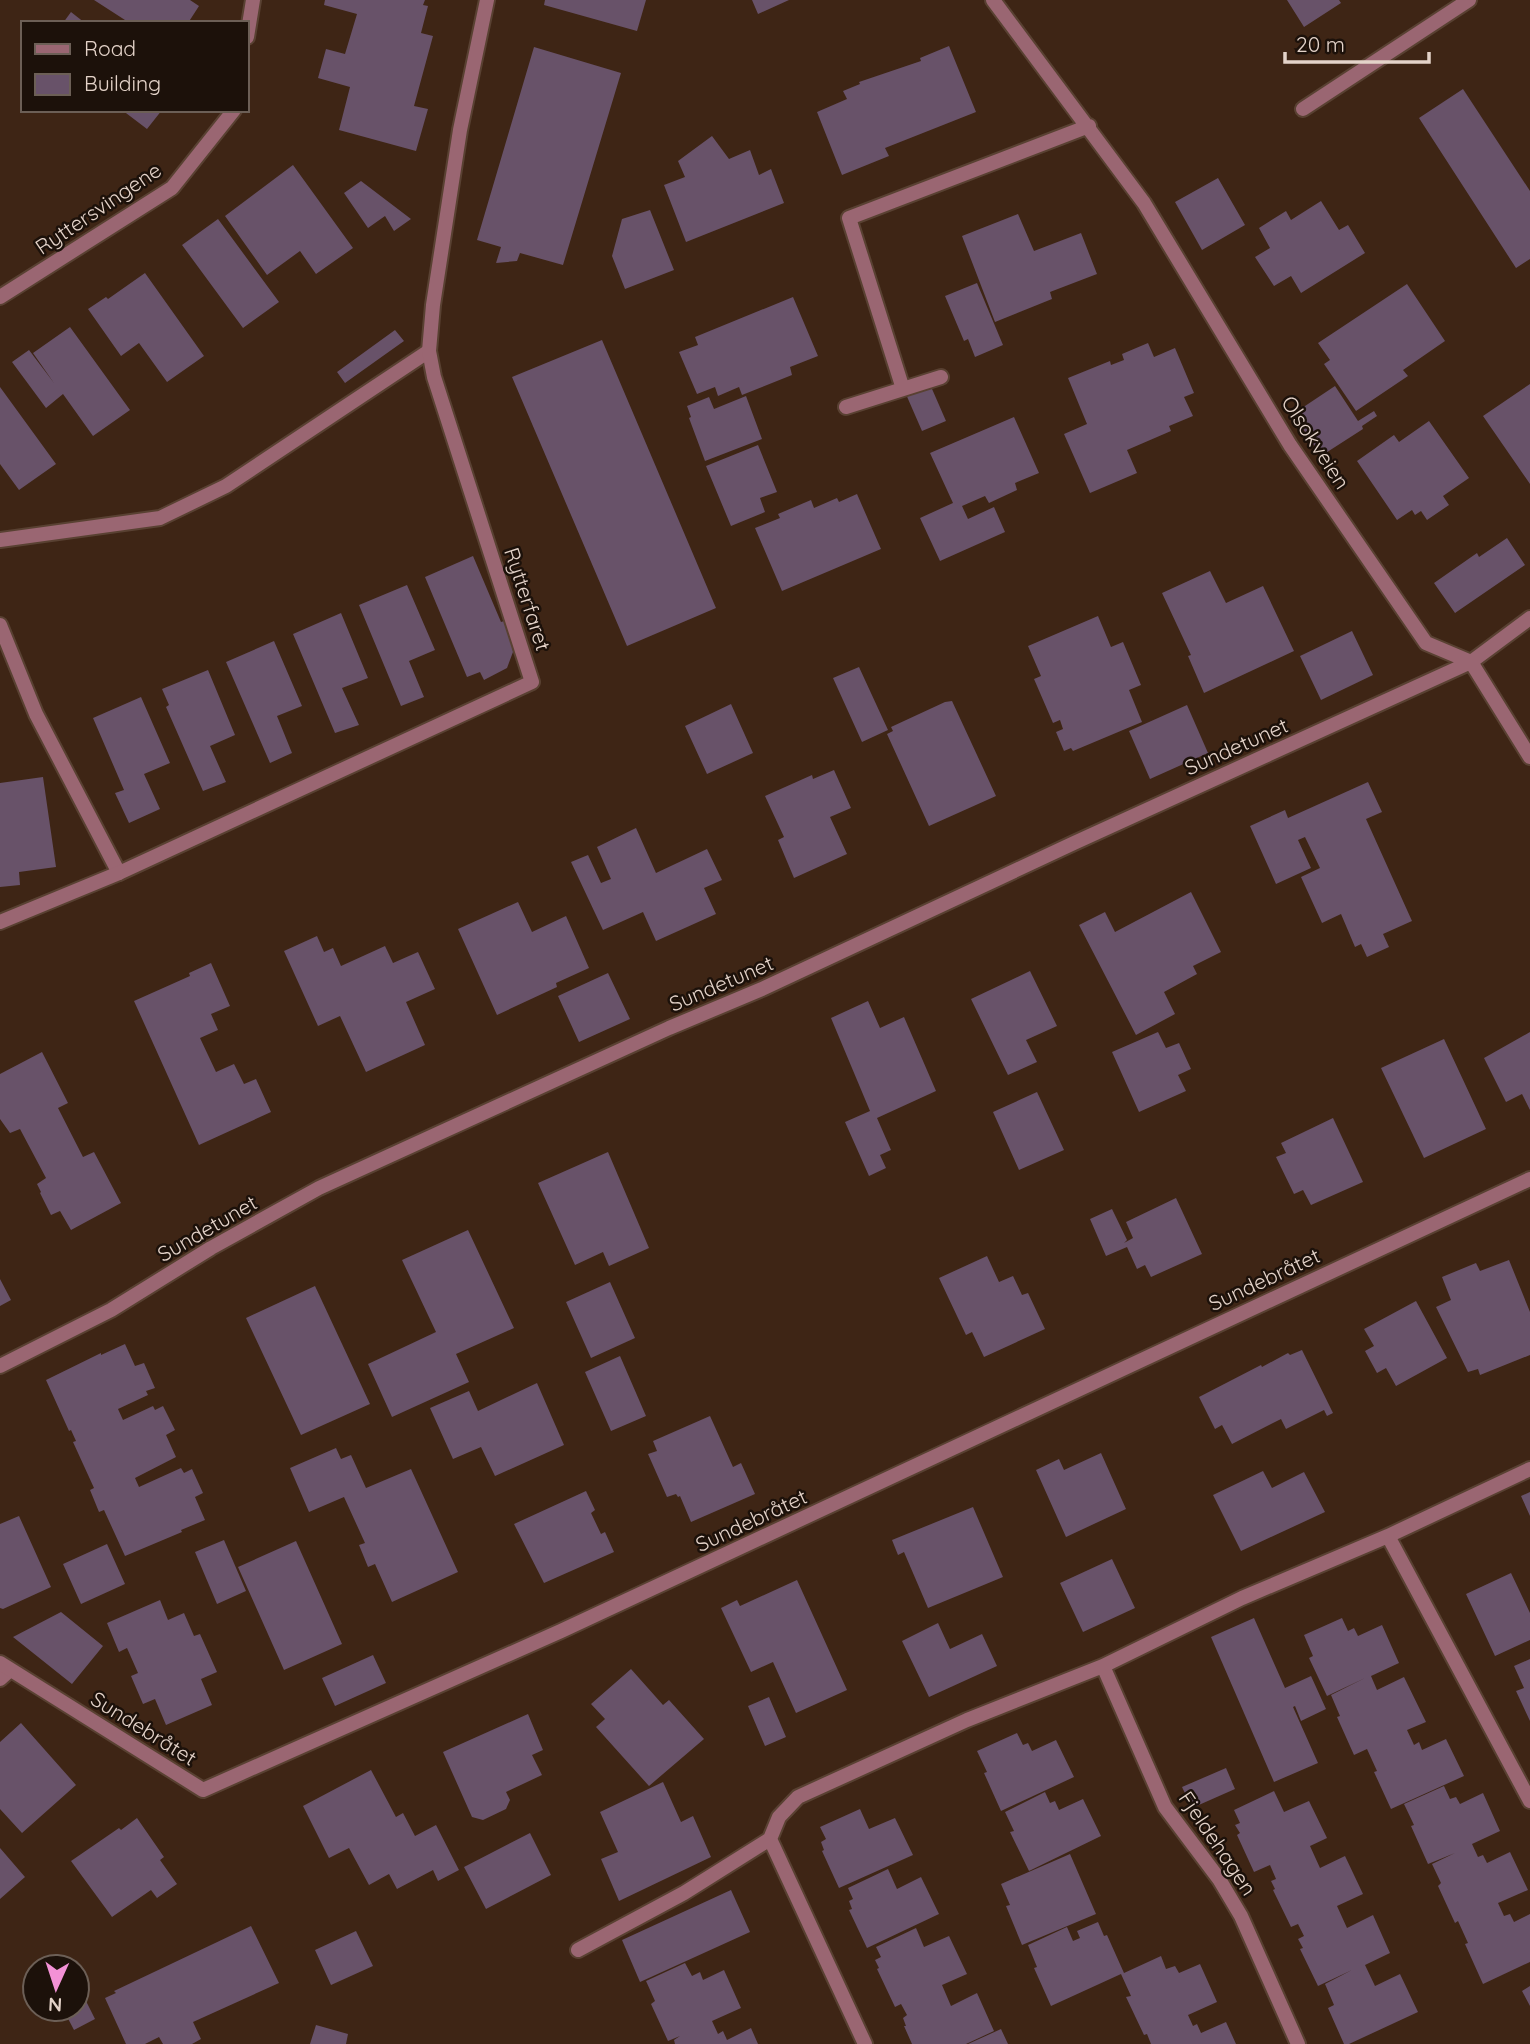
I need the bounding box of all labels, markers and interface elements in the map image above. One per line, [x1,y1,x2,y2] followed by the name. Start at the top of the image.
[21,21,248,112] legend
[1285,21,1428,65] scale bar
[1296,31,1345,57] text: 20 m
[84,35,136,61] text: Road
[84,70,161,96] text: Building
[30,156,166,260] street label: Ryttersvingene
[1276,390,1356,494] street label: Olsokveien
[499,544,557,654] street label: Rytterfaret
[1180,712,1292,780] street label: Sundetunet
[665,949,777,1017] street label: Sundetunet
[153,1189,261,1267] street label: Sundetunet
[1204,1242,1324,1316] street label: Sundebråtet
[691,1483,811,1557] street label: Sundebråtet
[86,1685,202,1771] street label: Sundebråtet
[1174,1786,1262,1900] street label: Fjeldehagen
[21,1953,91,2023] north arrow
[48,1993,63,2017] text: N

